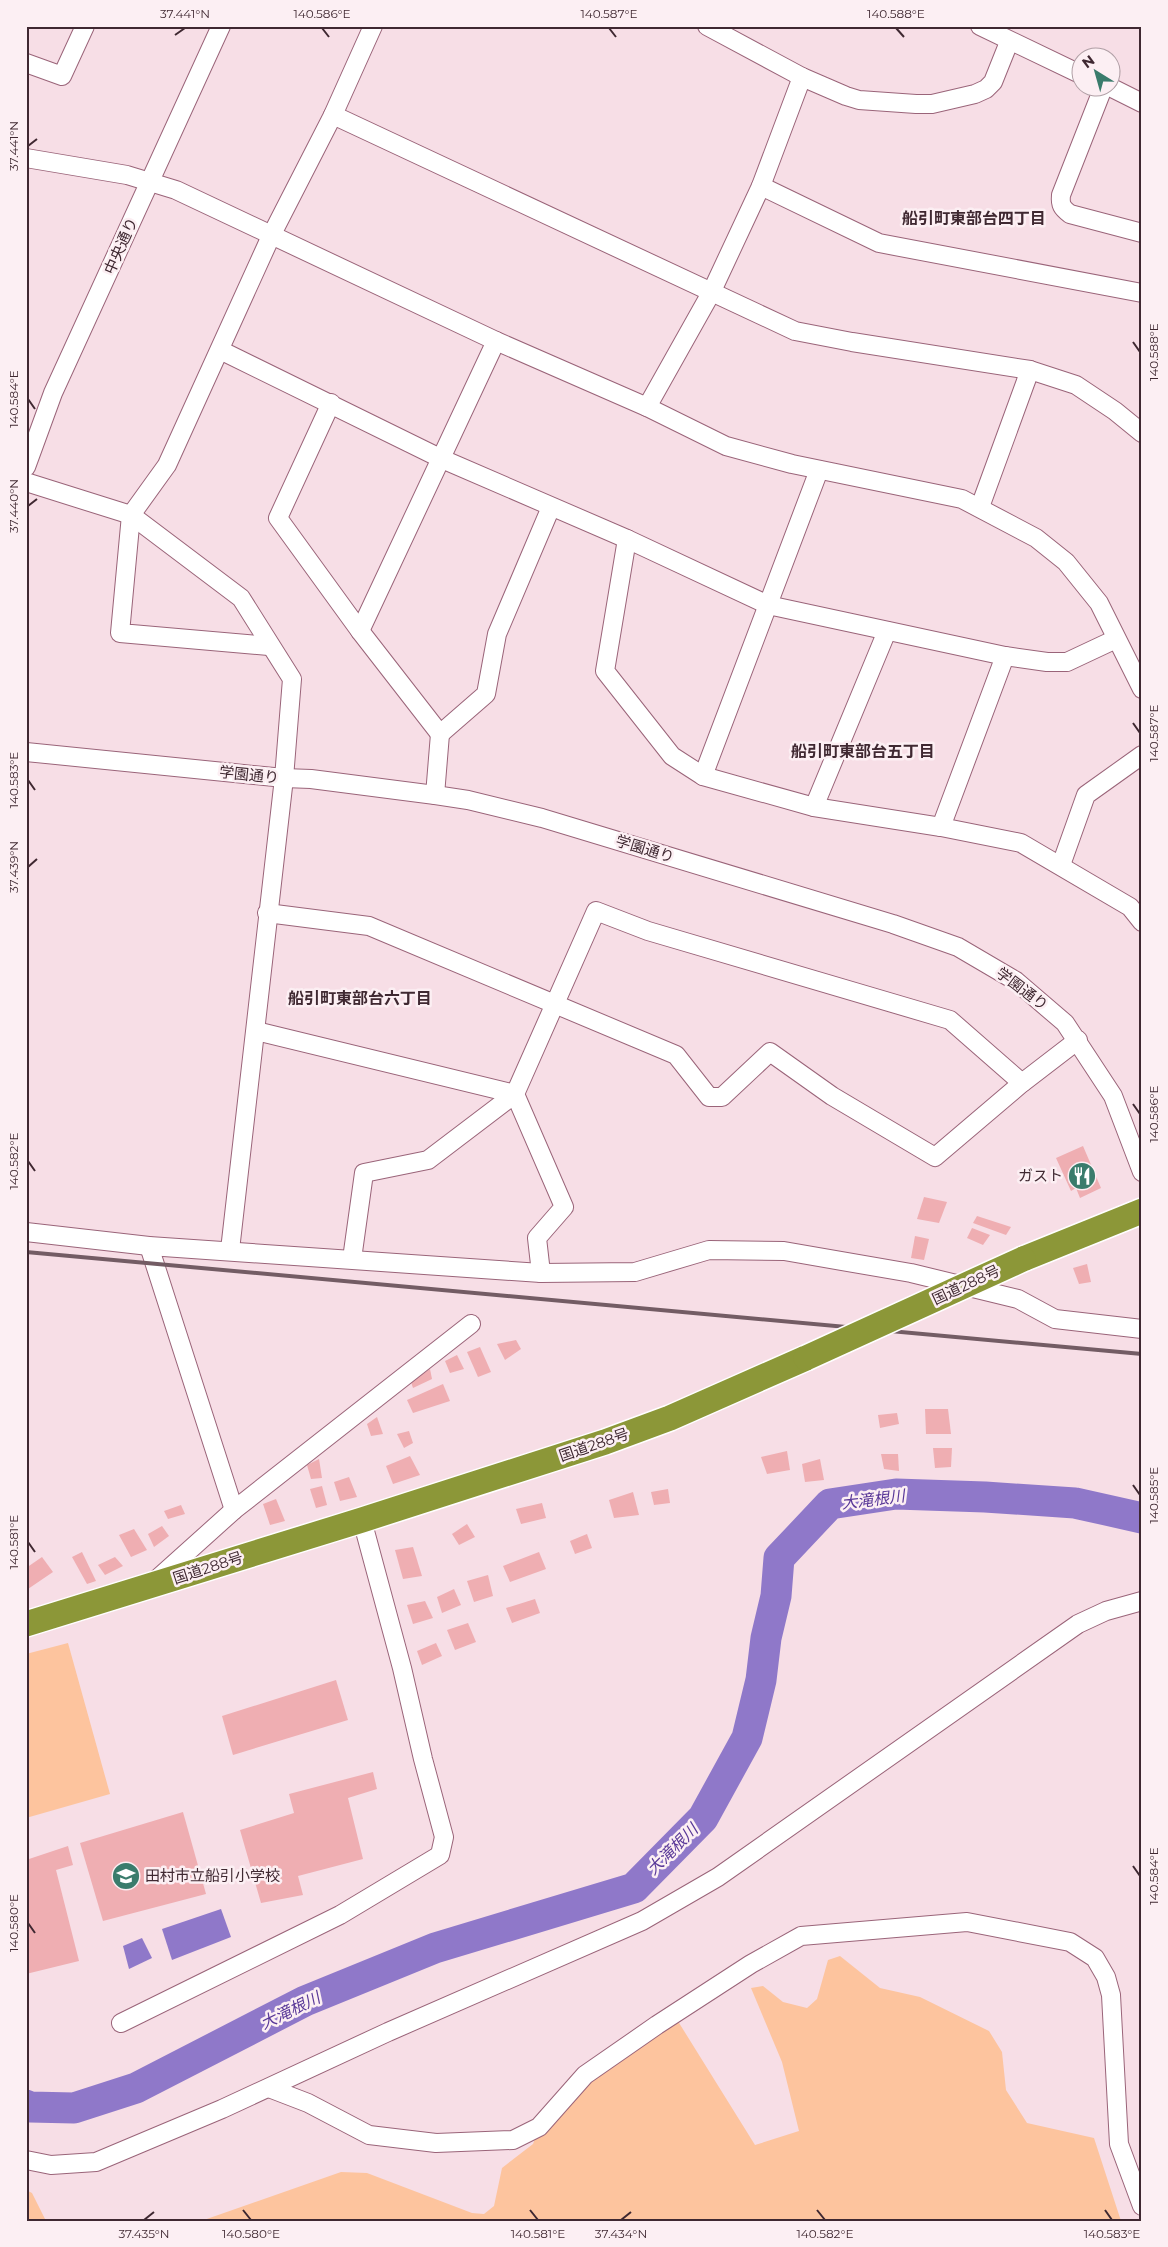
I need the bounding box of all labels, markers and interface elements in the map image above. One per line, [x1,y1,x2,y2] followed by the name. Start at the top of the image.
[160,6,210,21] text: 37.441°N
[293,6,351,21] text: 140.586°E
[580,6,638,21] text: 140.587°E
[867,6,925,21] text: 140.588°E
[1070,48,1120,98] north arrow
[1078,51,1098,72] text: N
[6,121,21,171] text: 37.441°N
[902,209,1046,228] district label: 船引町東部台四丁目
[100,215,141,277] street label: 中央通り
[1146,323,1161,381] text: 140.588°E
[6,370,21,428] text: 140.584°E
[6,479,21,533] text: 37.440°N
[1146,704,1161,762] text: 140.587°E
[791,742,935,761] district label: 船引町東部台五丁目
[6,752,21,808] text: 140.583°E
[218,762,280,787] street label: 学園通り
[614,831,677,866] street label: 学園通り
[6,841,21,893] text: 37.439°N
[993,963,1052,1014] street label: 学園通り
[288,989,432,1008] district label: 船引町東部台六丁目
[1146,1085,1161,1143] text: 140.586°E
[6,1133,21,1189] text: 140.582°E
[1067,1161,1097,1191] restaurant icon: ガスト
[1018,1166,1063,1185] place label: ガスト
[929,1261,1003,1309] street label: 国道288号
[556,1424,631,1465] street label: 国道288号
[1146,1467,1161,1523] text: 140.585°E
[840,1486,908,1513] water label: 大滝根川
[6,1515,21,1569] text: 140.581°E
[170,1547,245,1588] street label: 国道288号
[643,1819,703,1879] water label: 大滝根川
[1146,1847,1161,1905] text: 140.584°E
[111,1861,141,1891] school or university icon: 田村市立船引小学校
[145,1866,280,1885] place label: 田村市立船引小学校
[6,1894,21,1952] text: 140.580°E
[257,1987,325,2033] water label: 大滝根川
[118,2226,170,2241] text: 37.435°N
[222,2226,280,2241] text: 140.580°E
[511,2226,565,2241] text: 140.581°E
[595,2226,647,2241] text: 37.434°N
[797,2226,853,2241] text: 140.582°E
[1084,2226,1140,2241] text: 140.583°E

